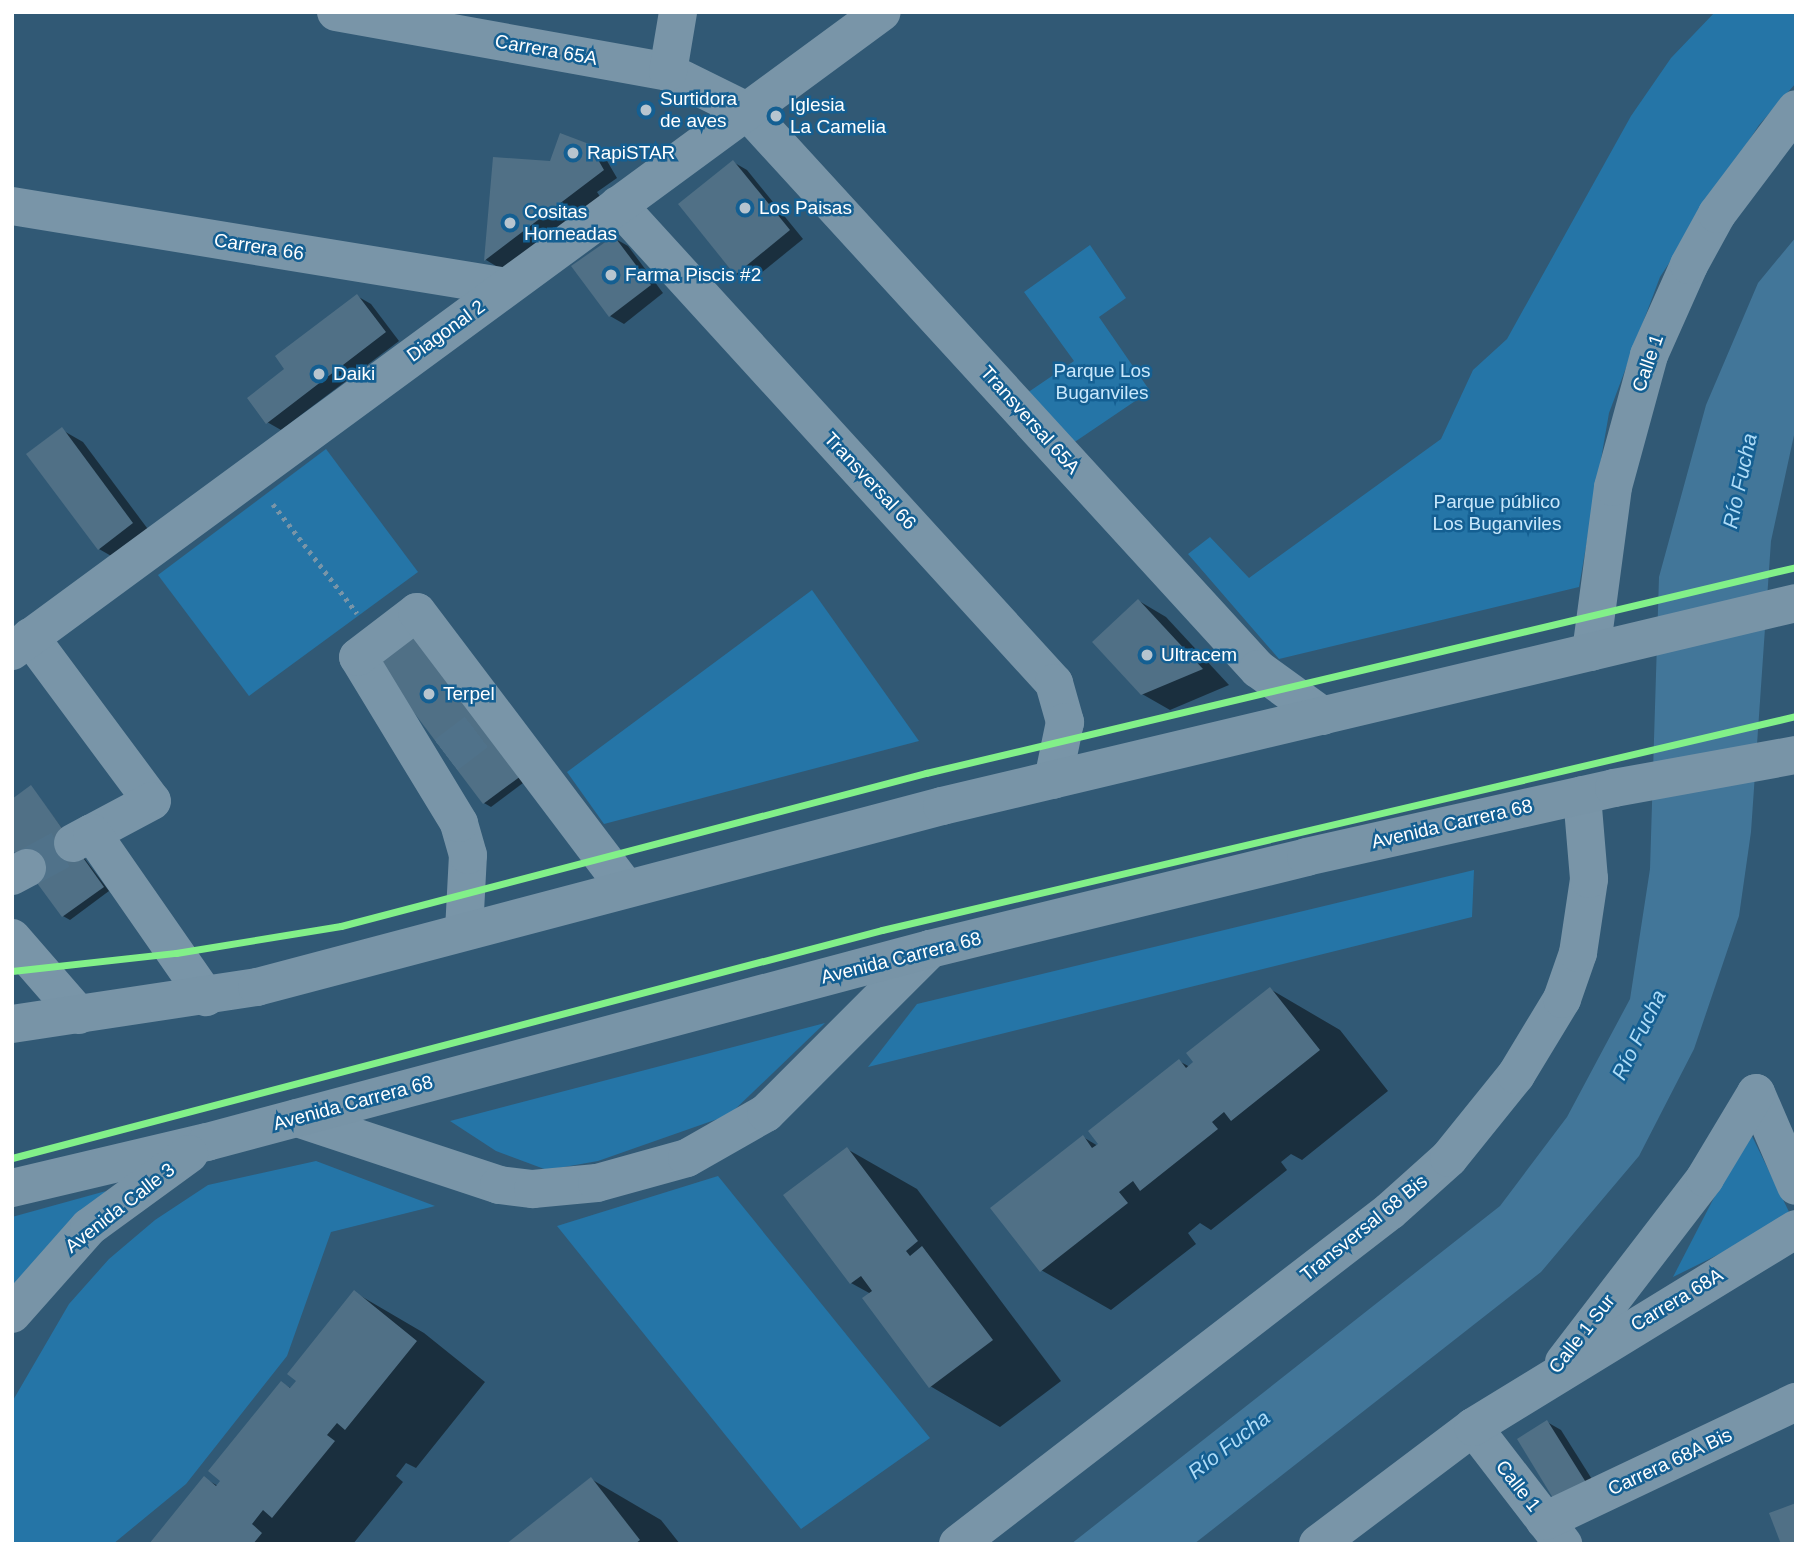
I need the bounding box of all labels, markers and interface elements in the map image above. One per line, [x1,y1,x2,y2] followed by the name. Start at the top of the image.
[493,30,599,70] street label: Carrera 65A
[660,88,737,132] place label: Surtidora de aves
[790,94,886,138] place label: Iglesia La Camelia
[638,102,654,118] marker: Surtidora de aves
[768,108,784,124] marker: Iglesia La Camelia
[587,142,675,164] place label: RapiSTAR
[565,145,581,161] marker: RapiSTAR
[759,197,852,219] place label: Los Paisas
[737,200,753,216] marker: Los Paisas
[524,201,617,245] place label: Cositas Horneadas
[502,215,518,231] marker: Cositas Horneadas
[212,229,306,265] street label: Carrera 66
[625,264,761,286] place label: Farma Piscis #2
[603,267,619,283] marker: Farma Piscis #2
[403,295,489,367] street label: Diagonal 2
[1628,331,1668,395] street label: Calle 1
[1053,360,1151,404] park label: Parque Los Buganviles
[975,361,1085,479] street label: Transversal 65A
[333,363,375,385] place label: Daiki
[311,366,327,382] marker: Daiki
[819,428,921,534] street label: Transversal 66
[1718,431,1762,531] water label: Río Fucha
[1433,491,1561,535] park label: Parque público Los Buganviles
[1161,644,1237,666] place label: Ultracem
[1139,647,1155,663] marker: Ultracem
[443,683,495,705] place label: Terpel
[421,686,437,702] marker: Terpel
[1369,794,1535,854] street label: Avenida Carrera 68
[818,927,984,989] street label: Avenida Carrera 68
[1606,986,1672,1084] water label: Río Fucha
[271,1071,435,1135] street label: Avenida Carrera 68
[61,1158,179,1258] street label: Avenida Calle 3
[1296,1170,1432,1286] street label: Transversal 68 Bis
[1627,1264,1727,1336] street label: Carrera 68A
[1544,1290,1620,1378] street label: Calle 1 Sur
[1183,1405,1275,1485] water label: Río Fucha
[1604,1423,1736,1501] street label: Carrera 68A Bis
[1491,1456,1545,1516] street label: Calle 1

